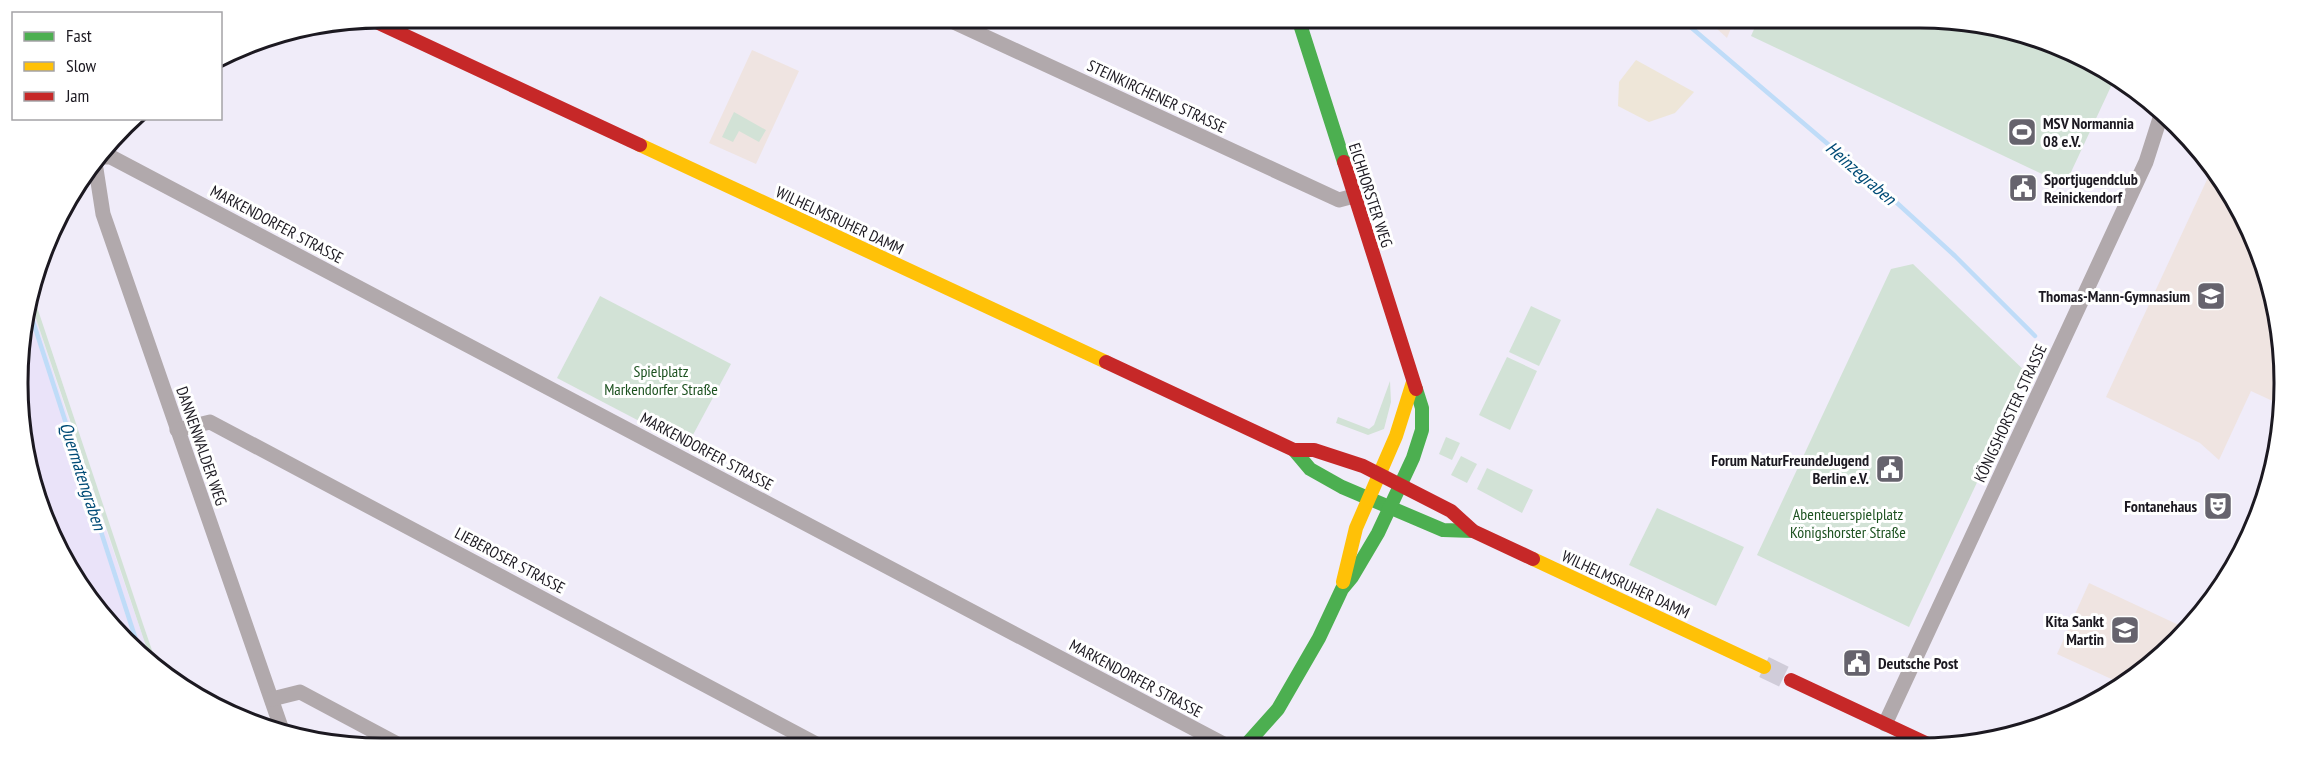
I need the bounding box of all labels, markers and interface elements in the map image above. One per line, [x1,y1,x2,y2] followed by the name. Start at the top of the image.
[12,12,222,120] legend
[66,24,92,47] text: Fast
[66,54,97,77] text: Slow
[1084,55,1230,137] street label: STEINKIRCHENER STRASSE
[65,84,89,107] text: Jam
[2043,113,2134,151] place label: MSV Normannia 08 e.V.
[2006,116,2038,148] sports icon: MSV Normannia 08 e.V.
[1821,136,1902,210] water label: Heinzegraben
[1345,140,1397,250] street label: EICHHORSTER WEG
[2044,169,2138,207] place label: Sportjugendclub Reinickendorf
[2007,172,2039,204] public building icon: Sportjugendclub Reinickendorf
[207,181,347,268] street label: MARKENDORFER STRASSE
[773,182,907,258] street label: WILHELMSRUHER DAMM
[2195,280,2227,312] school or university icon: Thomas-Mann-Gymnasium
[2038,286,2190,306] place label: Thomas-Mann-Gymnasium
[1969,341,2051,485] street label: KÖNIGSHORSTER STRASSE
[604,361,718,399] park label: Spielplatz Markendorfer Straße
[172,384,232,508] street label: DANNENWALDER WEG
[637,408,777,495] street label: MARKENDORFER STRASSE
[55,419,112,534] water label: Quermatengraben
[1711,450,1869,488] place label: Forum NaturFreundeJugend Berlin e.V.
[1874,453,1906,485] public building icon: Forum NaturFreundeJugend Berlin e.V.
[2202,490,2234,522] theatre icon: Fontanehaus
[2124,496,2197,516] place label: Fontanehaus
[1790,504,1906,542] park label: Abenteuerspielplatz Königshorster Straße
[452,523,569,598] street label: LIEBEROSER STRASSE
[1559,546,1693,622] street label: WILHELMSRUHER DAMM
[2045,611,2104,649] place label: Kita Sankt Martin
[2109,614,2141,646] school or university icon: Kita Sankt Martin
[1066,635,1206,722] street label: MARKENDORFER STRASSE
[1841,647,1873,679] public building icon: Deutsche Post
[1878,653,1959,673] place label: Deutsche Post

